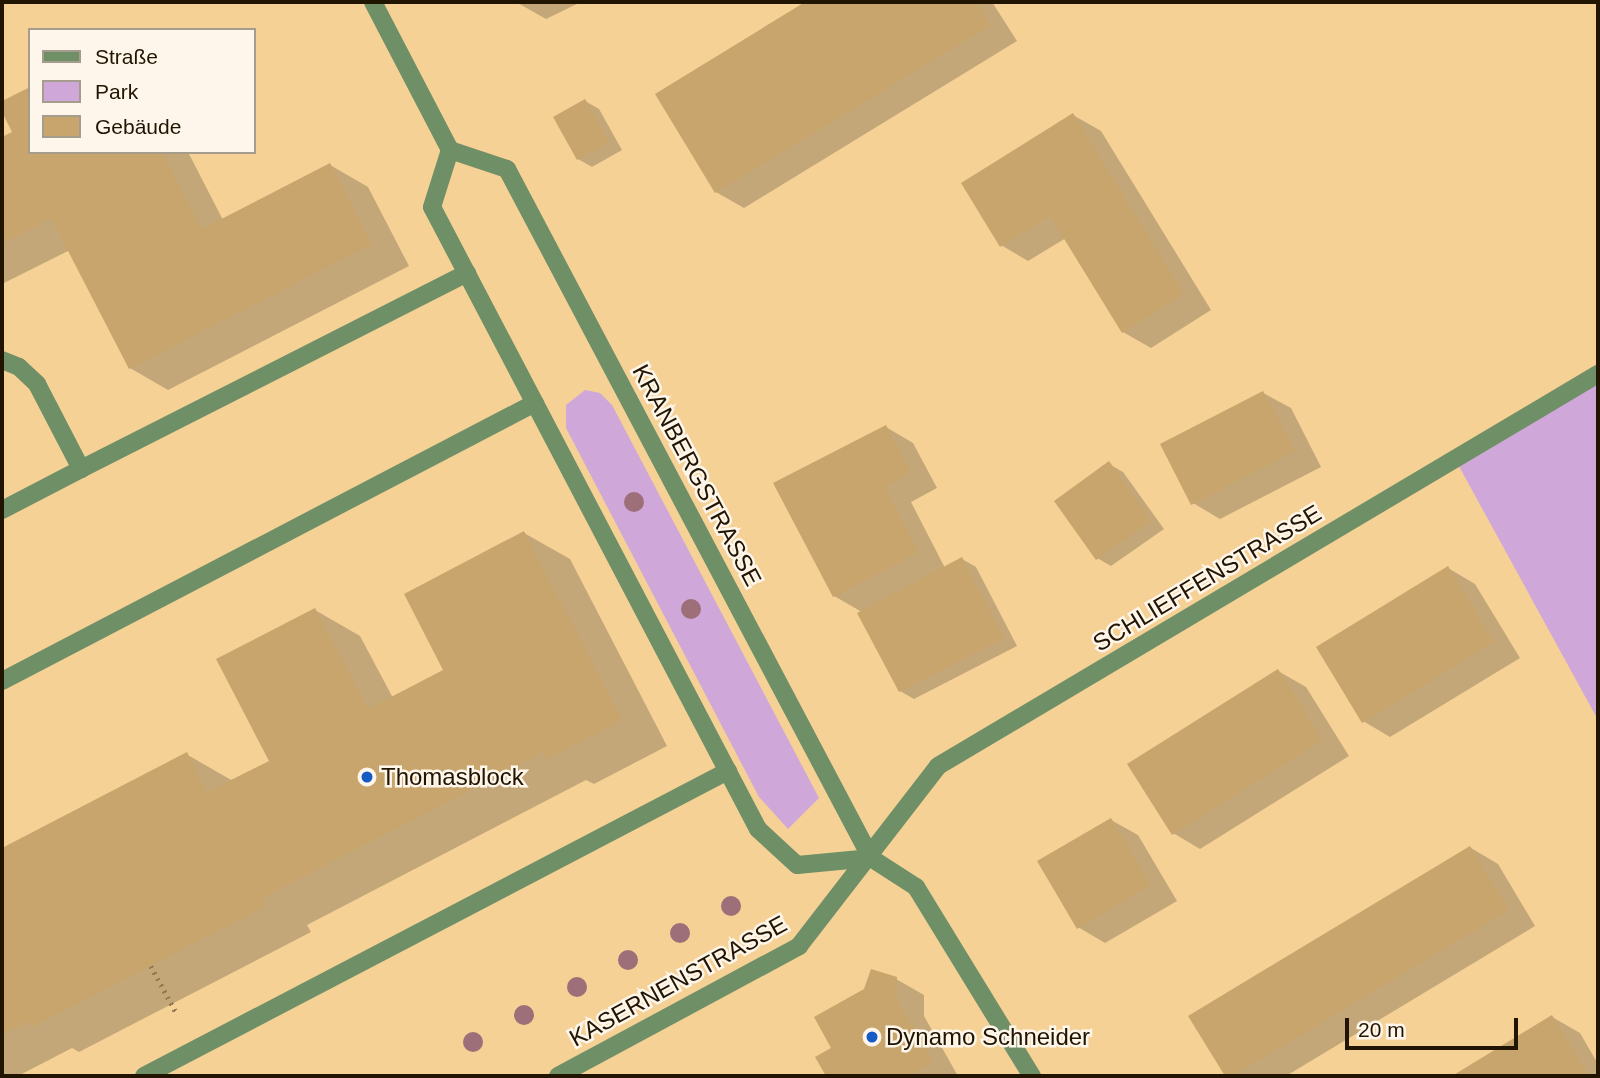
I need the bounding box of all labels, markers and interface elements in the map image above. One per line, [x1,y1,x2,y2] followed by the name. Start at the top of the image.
[28,28,256,154] legend
[95,45,158,68] text: Straße
[95,80,138,103] text: Park
[95,115,181,138] text: Gebäude
[626,359,768,591] street label: KRANBERGSTRASSE
[1088,498,1326,658] street label: SCHLIEFFENSTRASSE
[381,763,524,791] place label: Thomasblock
[359,769,375,785] marker: Thomasblock
[564,909,792,1053] street label: KASERNENSTRASSE
[1348,1004,1521,1048] scale bar
[1358,1018,1405,1041] text: 20 m
[886,1023,1090,1051] place label: Dynamo Schneider
[864,1029,880,1045] marker: Dynamo Schneider

